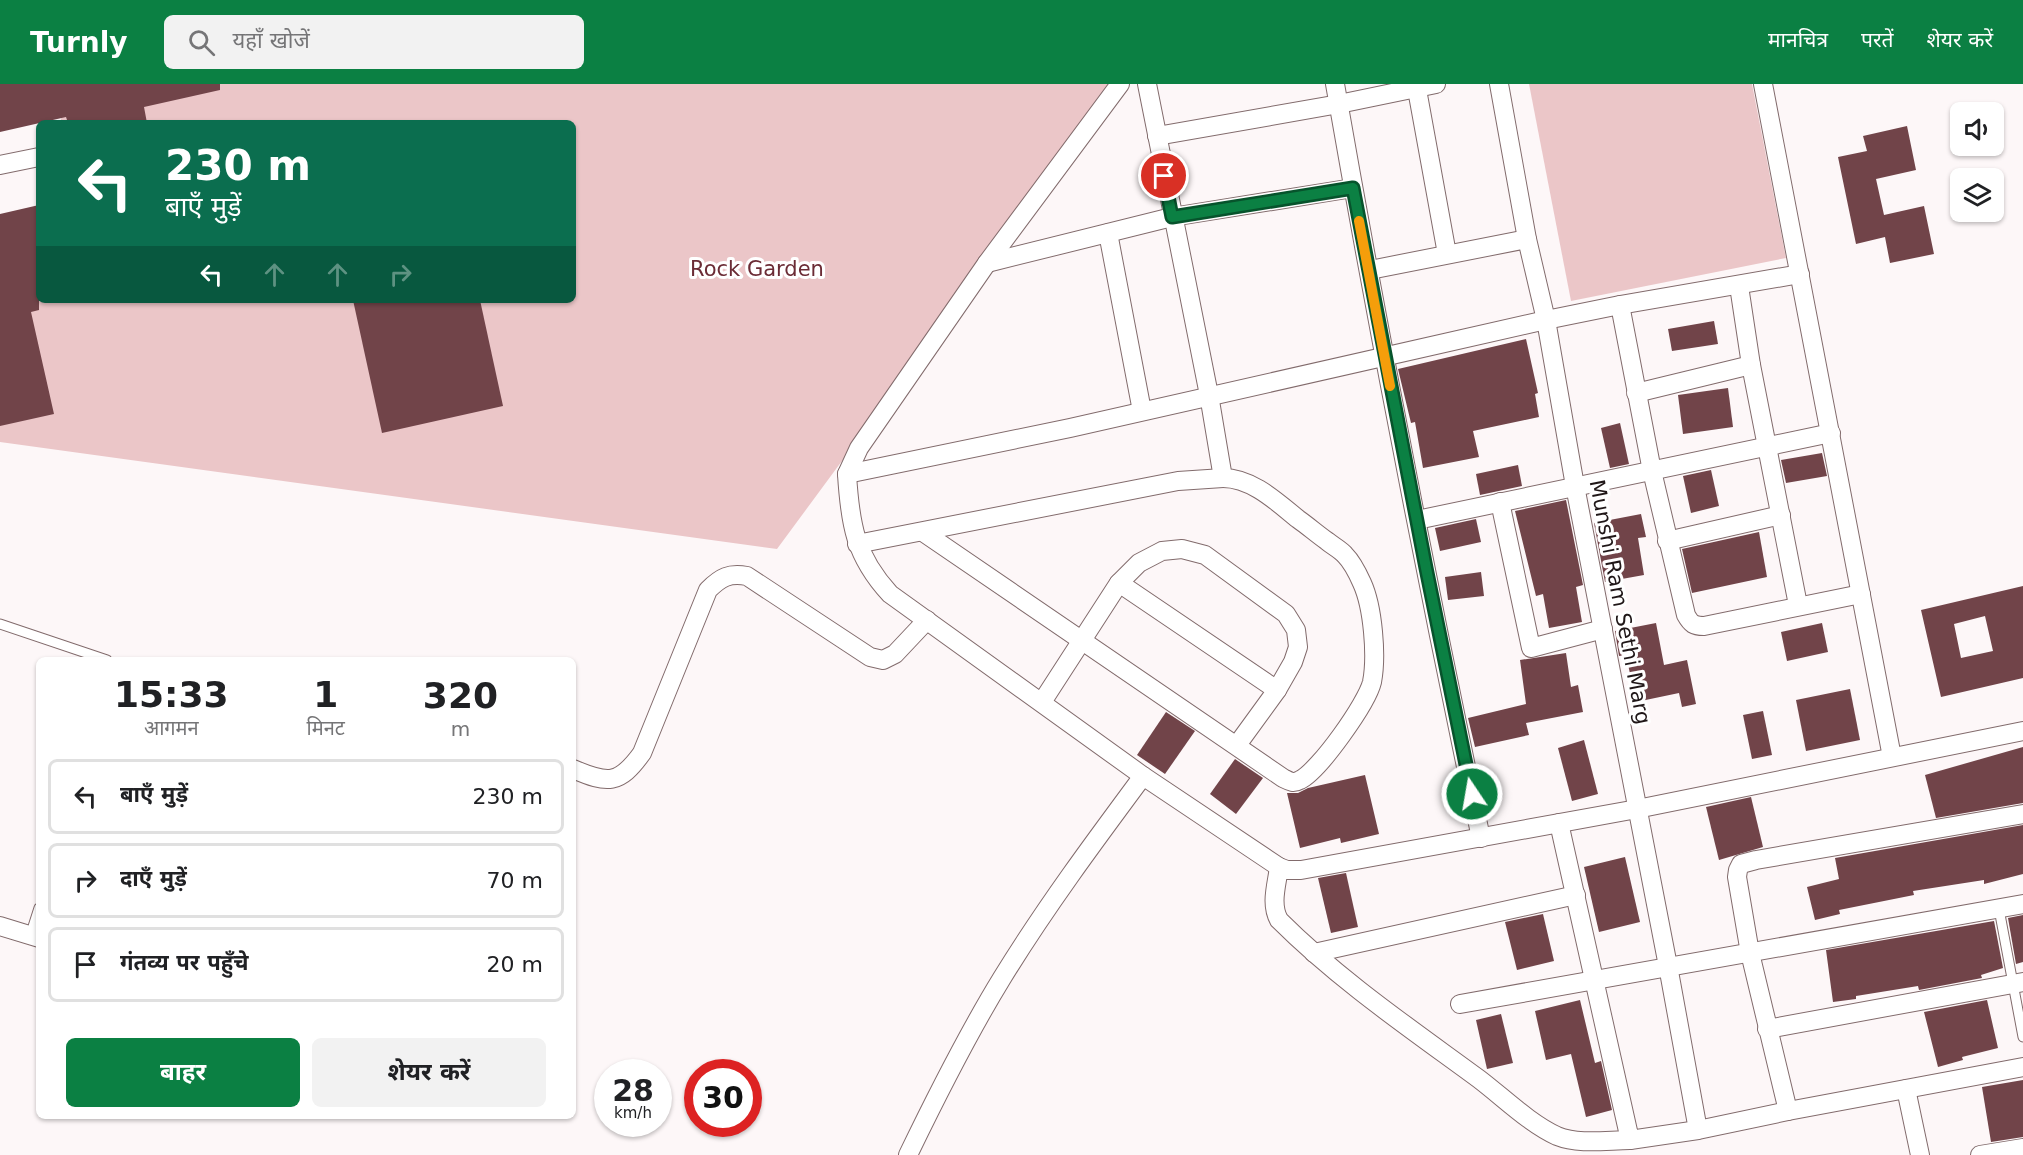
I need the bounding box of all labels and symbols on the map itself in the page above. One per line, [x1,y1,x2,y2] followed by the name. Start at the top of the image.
[1138,150,1189,201] pin
[690,257,824,281] park label: Rock Garden
[1585,478,1655,726] street label: Munshi Ram Sethi Marg
[1440,762,1504,826] position arrow
[684,1059,762,1137] speed limit sign: 30

